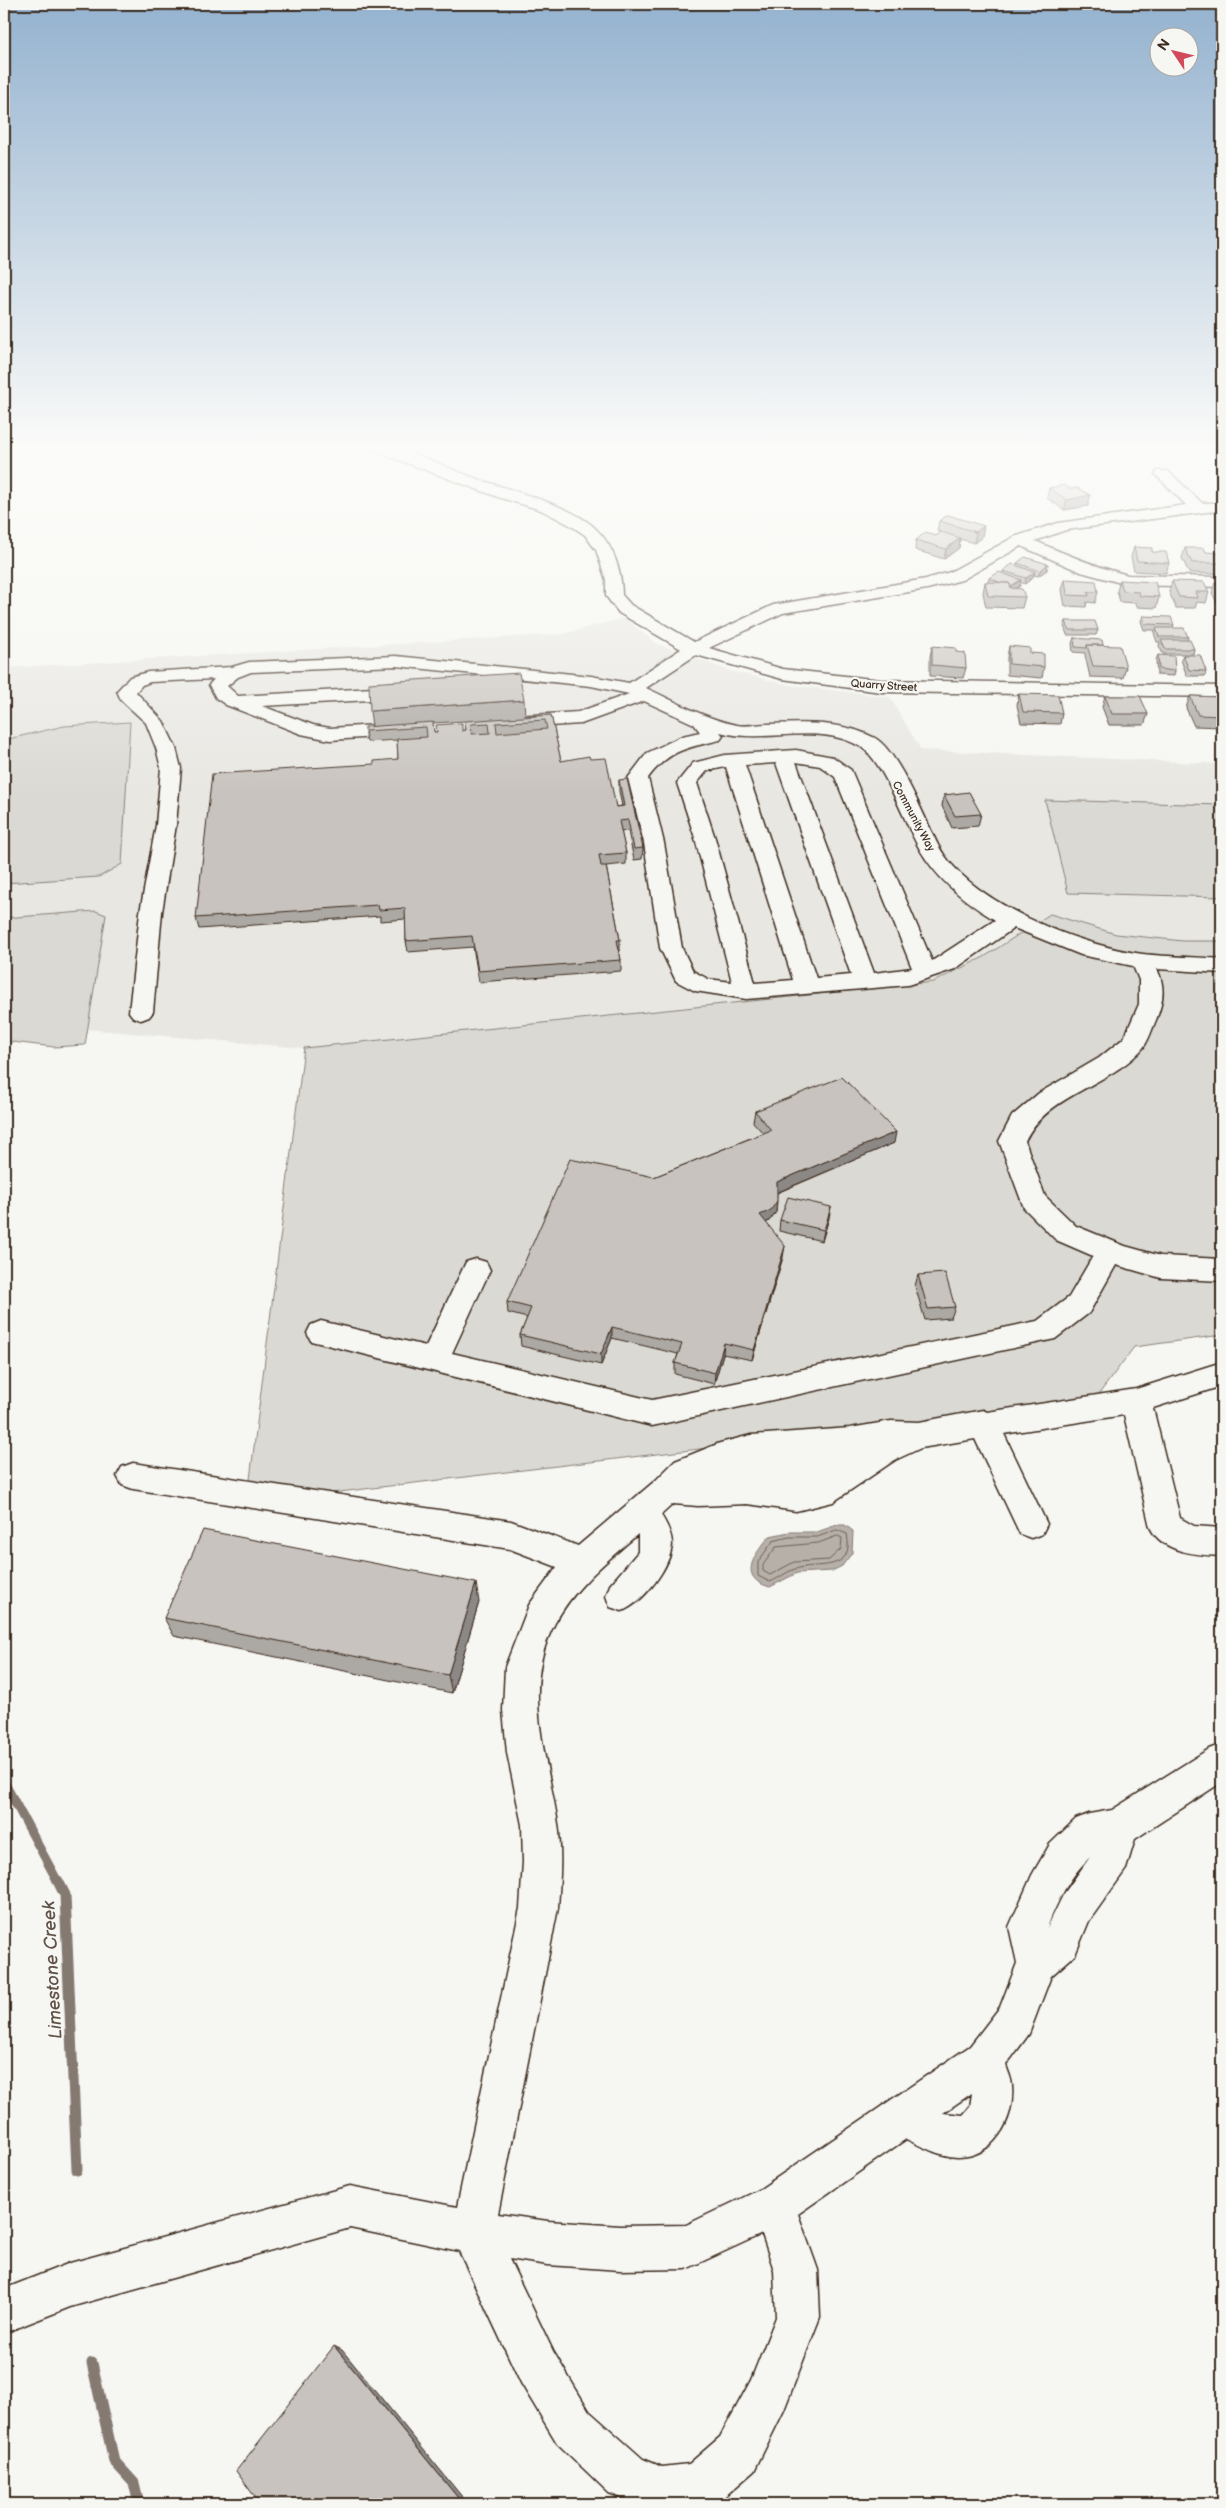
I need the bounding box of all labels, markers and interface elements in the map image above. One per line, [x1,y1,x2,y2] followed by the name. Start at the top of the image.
[1148,28,1198,78] north arrow
[1154,36,1174,54] text: N
[850,677,918,694] street label: Quarry Street
[890,779,938,854] street label: Community Way
[38,1899,67,2040] water label: Limestone Creek

